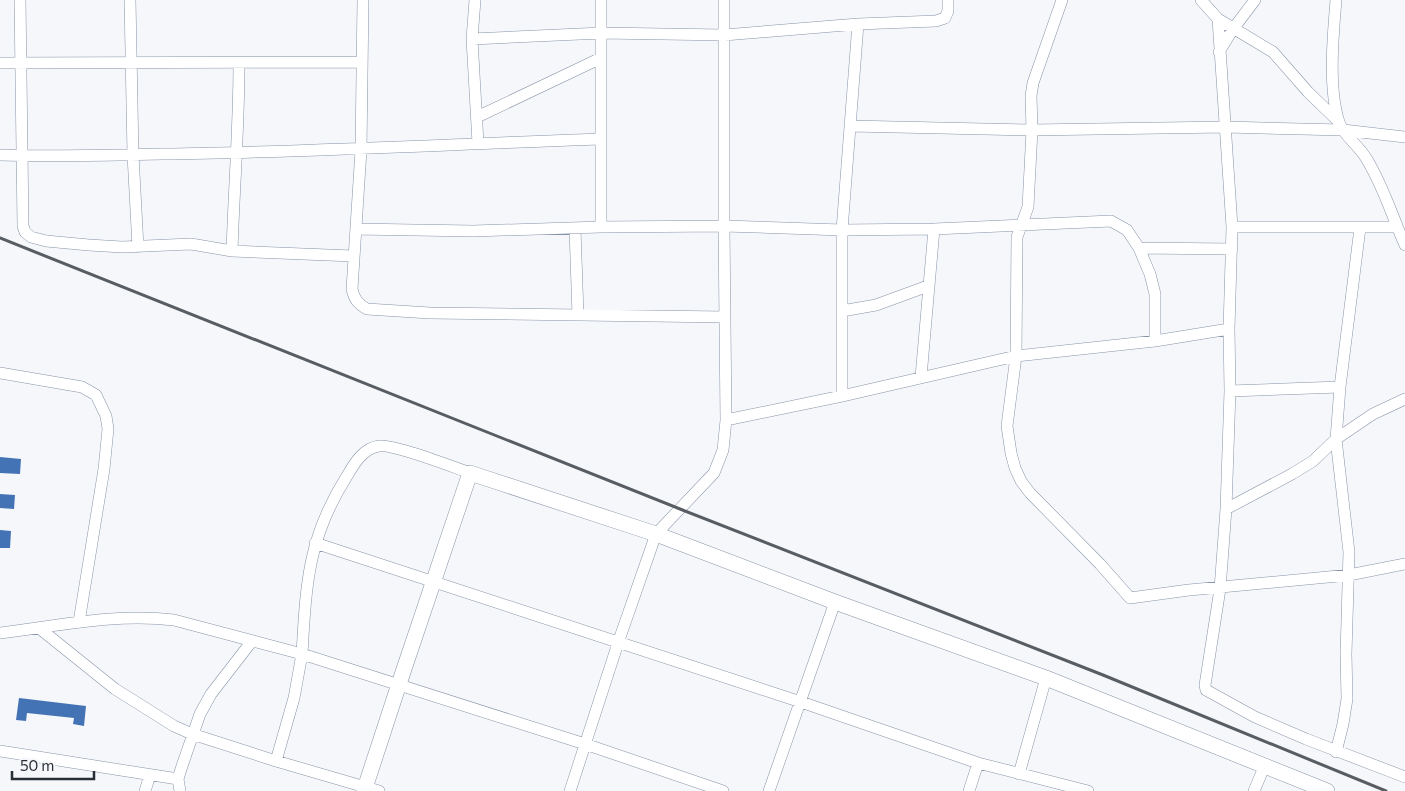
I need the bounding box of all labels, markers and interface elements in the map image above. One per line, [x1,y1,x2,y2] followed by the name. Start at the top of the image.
[12,748,95,780] scale bar
[20,756,54,774] text: 50 m

